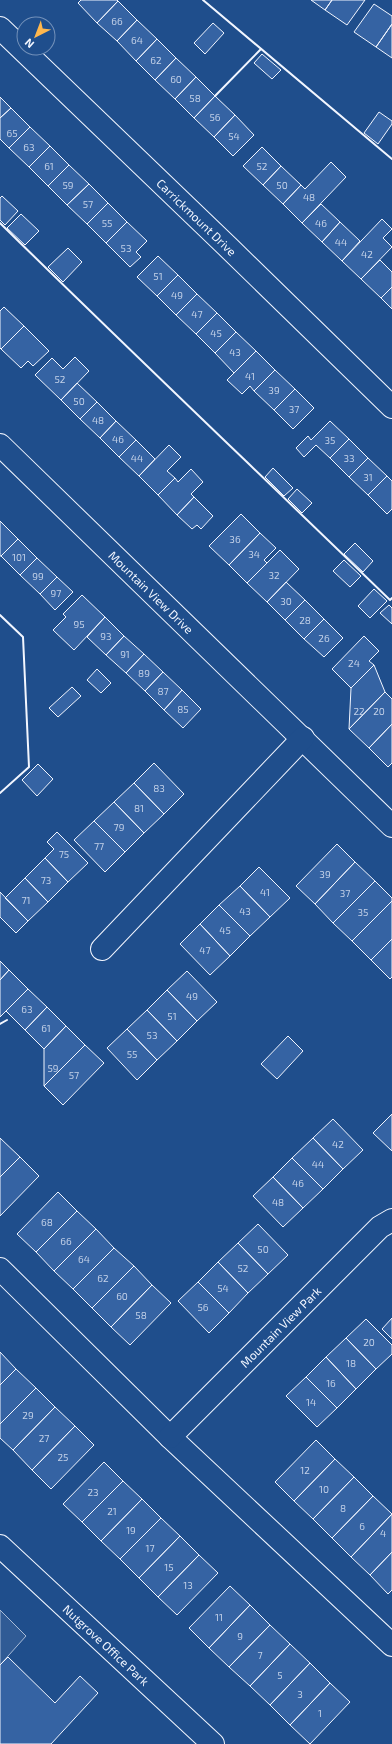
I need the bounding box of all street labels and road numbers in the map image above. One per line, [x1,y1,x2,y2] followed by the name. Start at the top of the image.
[154,176,240,259] street label: Carrickmount Drive
[106,548,196,636] street label: Mountain View Drive
[237,1283,324,1370] street label: Mountain View Park
[60,1601,152,1688] street label: Nutgrove Office Park

